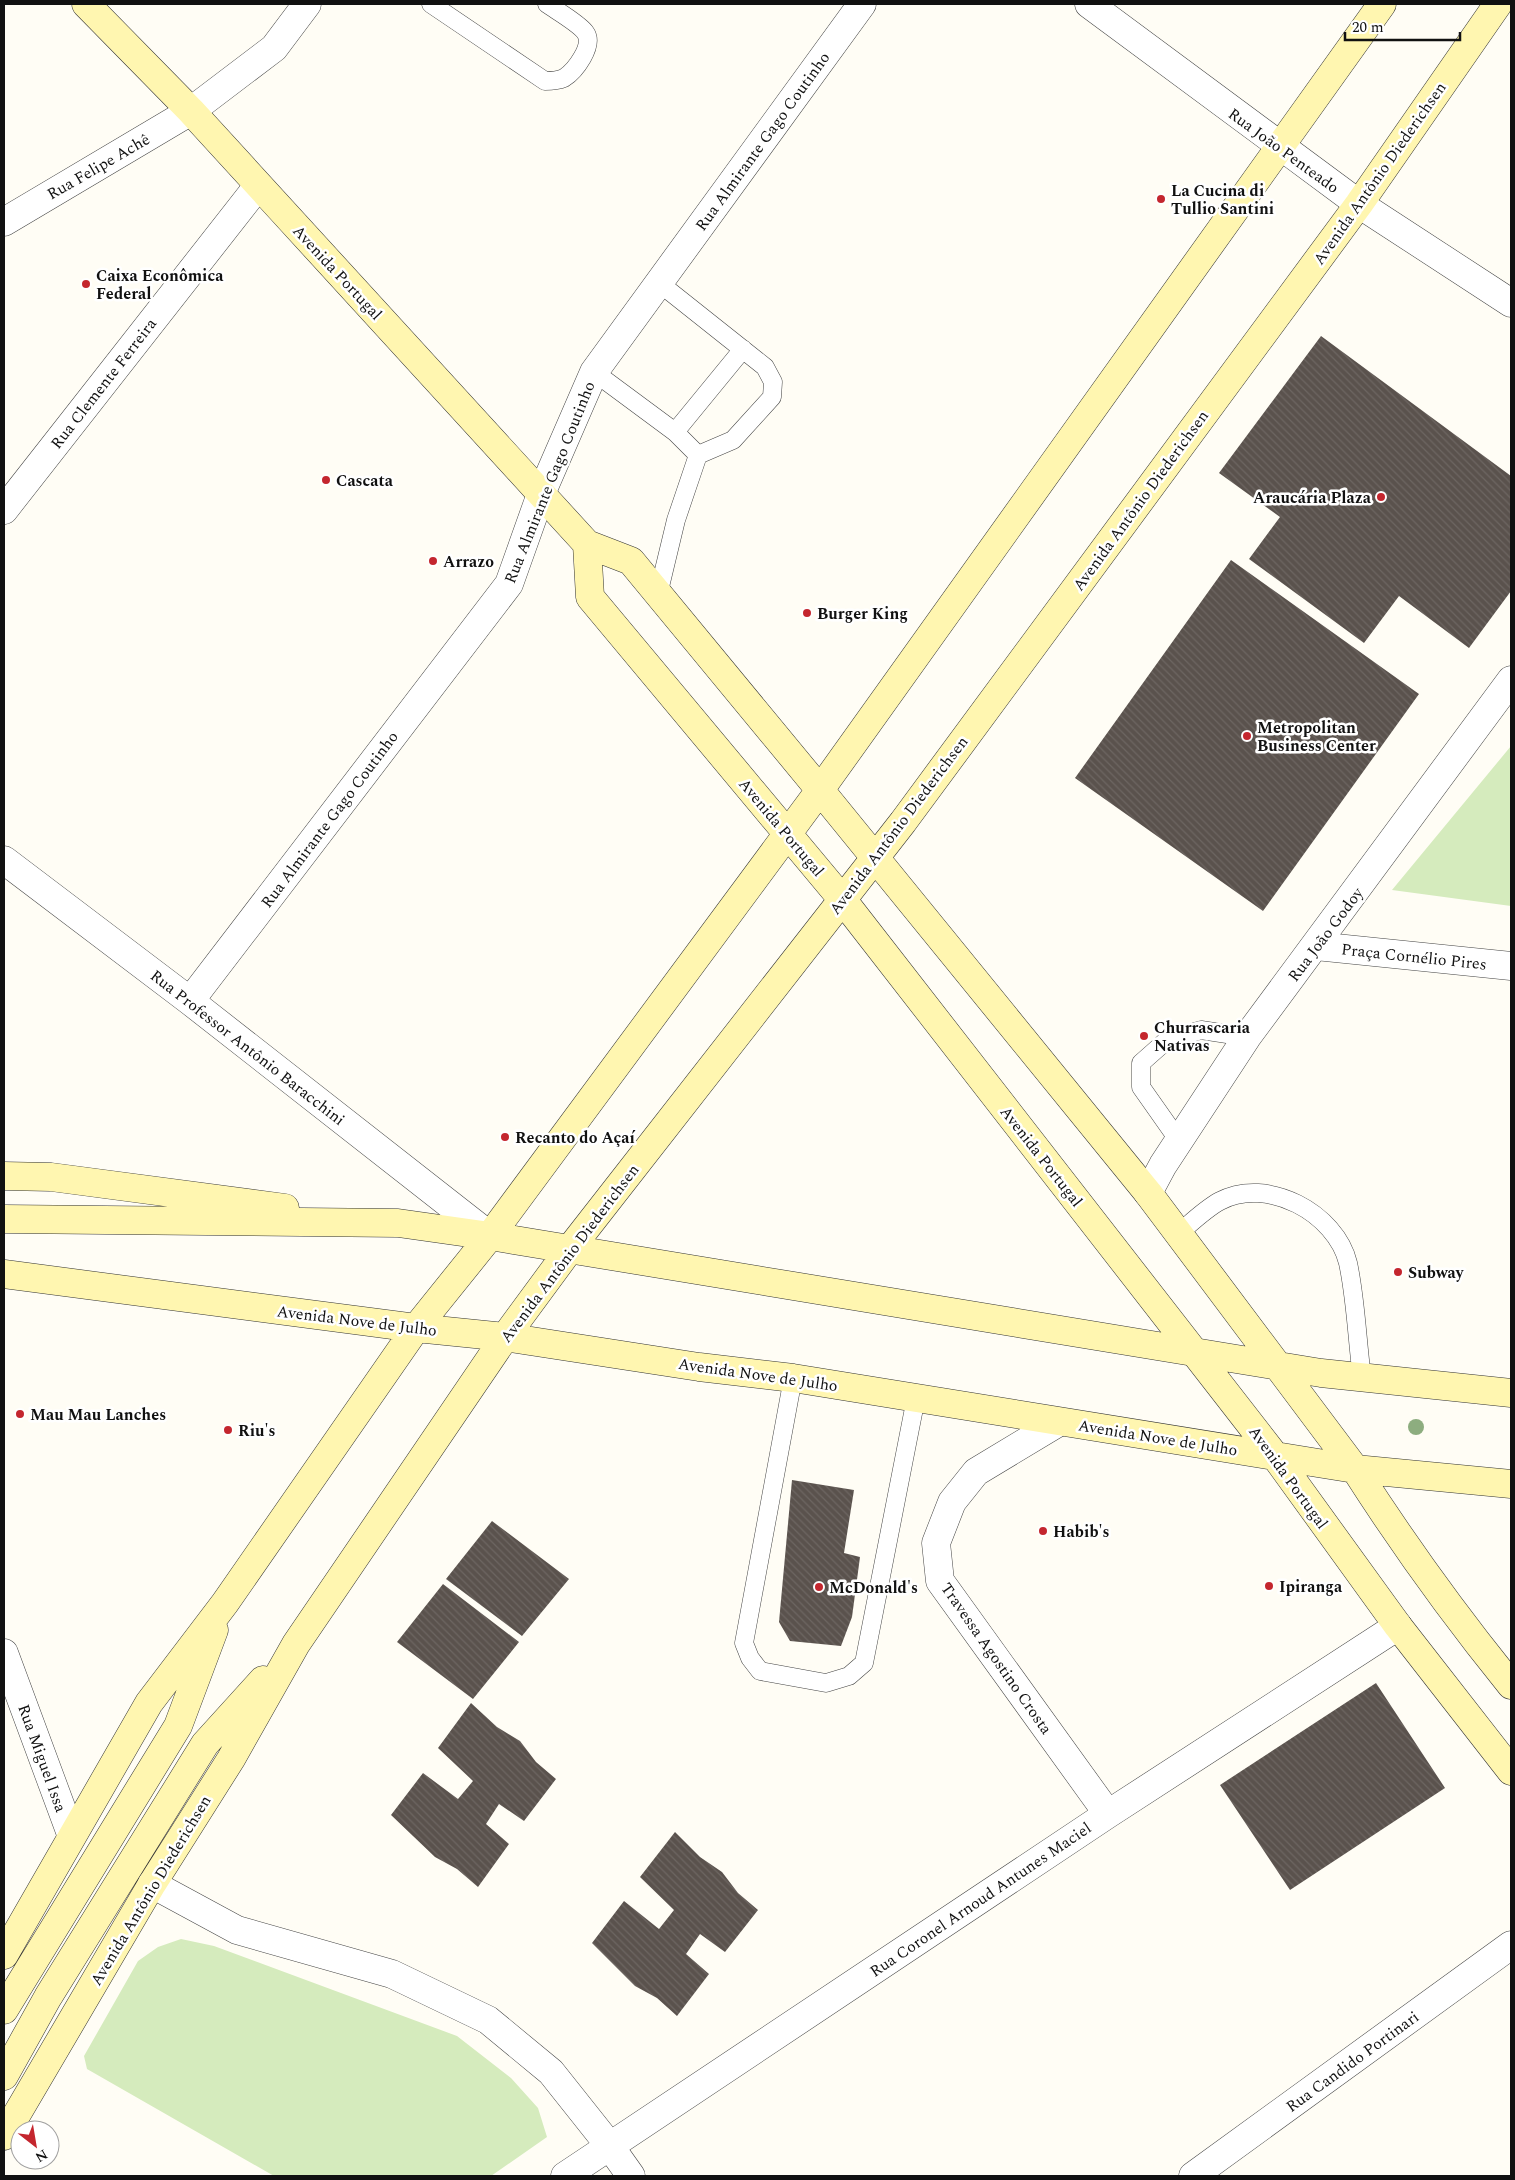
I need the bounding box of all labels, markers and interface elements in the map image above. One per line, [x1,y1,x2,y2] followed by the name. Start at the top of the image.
[1345,10,1460,42] scale bar
[1352,16,1384,39] text: 20 m
[690,47,836,236] street label: Rua Almirante Gago Coutinho
[1307,77,1452,270] street label: Avenida Antônio Diederichsen
[1223,102,1344,199] street label: Rua João Penteado
[42,128,155,206] street label: Rua Felipe Achê
[1171,179,1274,221] place label: La Cucina di Tullio Santini
[1155,193,1167,205] marker: La Cucina di Tullio Santini
[287,220,388,326] street label: Avenida Portugal
[96,264,224,306] place label: Caixa Econômica Federal
[80,278,92,290] marker: Caixa Econômica Federal
[45,313,163,454] street label: Rua Clemente Ferreira
[498,378,602,587] street label: Rua Almirante Gago Coutinho
[1067,405,1215,596] street label: Avenida Antônio Diederichsen
[336,469,394,493] place label: Cascata
[320,474,332,486] marker: Cascata
[1253,486,1372,510] place label: Araucária Plaza
[1375,491,1387,503] marker: Araucária Plaza
[443,550,494,574] place label: Arrazo
[427,555,439,567] marker: Arrazo
[817,602,908,626] place label: Burger King
[801,607,813,619] marker: Burger King
[1257,716,1376,758] place label: Metropolitan Business Center
[255,726,404,913] street label: Rua Almirante Gago Coutinho
[1241,730,1253,742] marker: Metropolitan Business Center
[823,731,974,920] street label: Avenida Antônio Diederichsen
[733,773,830,882] street label: Avenida Portugal
[1282,881,1370,987] street label: Rua João Godoy
[1340,937,1488,977] street label: Praça Cornélio Pires
[145,964,350,1132] street label: Rua Professor Antônio Baracchini
[1154,1016,1251,1058] place label: Churrascaria Nativas
[1138,1030,1150,1042] marker: Churrascaria Nativas
[994,1101,1088,1212] street label: Avenida Portugal
[515,1126,635,1150] place label: Recanto do Açaí
[499,1131,511,1143] marker: Recanto do Açaí
[494,1159,645,1348] street label: Avenida Antônio Diederichsen
[1408,1261,1465,1285] place label: Subway
[1392,1266,1404,1278] marker: Subway
[275,1299,438,1343] street label: Avenida Nove de Julho
[676,1352,839,1398] street label: Avenida Nove de Julho
[30,1403,166,1427] place label: Mau Mau Lanches
[14,1408,26,1420] marker: Mau Mau Lanches
[1076,1414,1239,1462] street label: Avenida Nove de Julho
[238,1419,275,1443] place label: Riu's
[1243,1421,1334,1534] street label: Avenida Portugal
[222,1424,234,1436] marker: Riu's
[1053,1520,1110,1544] place label: Habib's
[1037,1525,1049,1537] marker: Habib's
[1279,1575,1343,1599] place label: Ipiranga
[829,1576,918,1600] place label: McDonald's
[935,1578,1058,1740] street label: Travessa Agostino Crosta
[1263,1580,1275,1592] marker: Ipiranga
[813,1581,825,1593] marker: McDonald's
[11,1701,73,1816] street label: Rua Miguel Issa
[84,1791,217,1990] street label: Avenida Antônio Diederichsen
[865,1816,1096,1983] street label: Rua Coronel Arnoud Antunes Maciel
[1281,2005,1424,2118] street label: Rua Candido Portinari
[10,2120,60,2170] north arrow
[31,2144,52,2168] text: N

